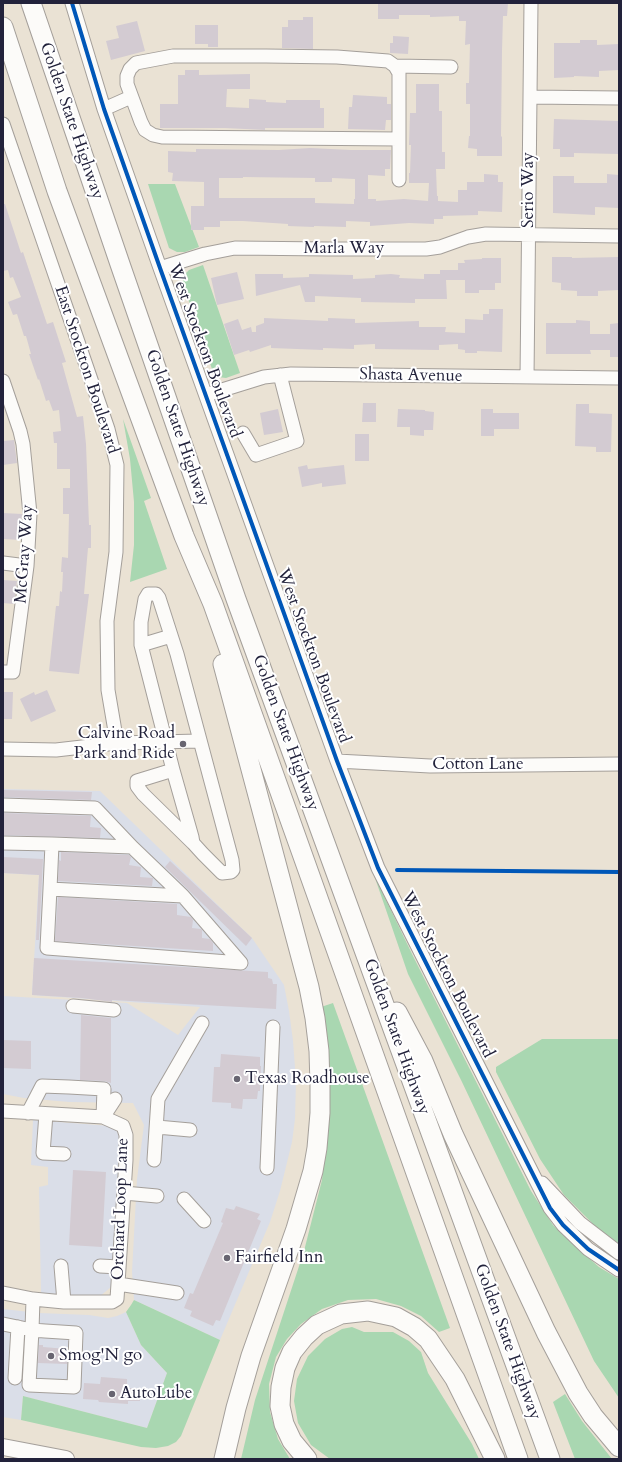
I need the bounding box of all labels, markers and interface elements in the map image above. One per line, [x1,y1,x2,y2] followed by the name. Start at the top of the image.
[35,40,107,202] street label: Golden State Highway
[519,152,539,228] street label: Serio Way
[304,239,384,259] street label: Marla Way
[163,261,245,441] street label: West Stockton Boulevard
[49,283,123,457] street label: East Stockton Boulevard
[141,347,213,509] street label: Golden State Highway
[359,365,463,387] street label: Shasta Avenue
[11,504,39,604] street label: McGray Way
[272,566,354,746] street label: West Stockton Boulevard
[247,652,323,814] street label: Golden State Highway
[74,724,175,764] place label: Calvine Road Park and Ride
[178,739,188,749] marker: Calvine Road Park and Ride
[432,755,524,775] street label: Cotton Lane
[396,888,498,1062] street label: West Stockton Boulevard
[358,956,434,1118] street label: Golden State Highway
[245,1069,370,1089] place label: Texas Roadhouse
[232,1074,242,1084] marker: Texas Roadhouse
[108,1137,134,1281] street label: Orchard Loop Lane
[235,1248,323,1268] place label: Fairfield Inn
[222,1253,232,1263] marker: Fairfield Inn
[469,1261,545,1423] street label: Golden State Highway
[59,1346,142,1366] place label: Smog'N go
[46,1351,56,1361] marker: Smog'N go
[120,1384,192,1404] place label: AutoLube
[107,1389,117,1399] marker: AutoLube

